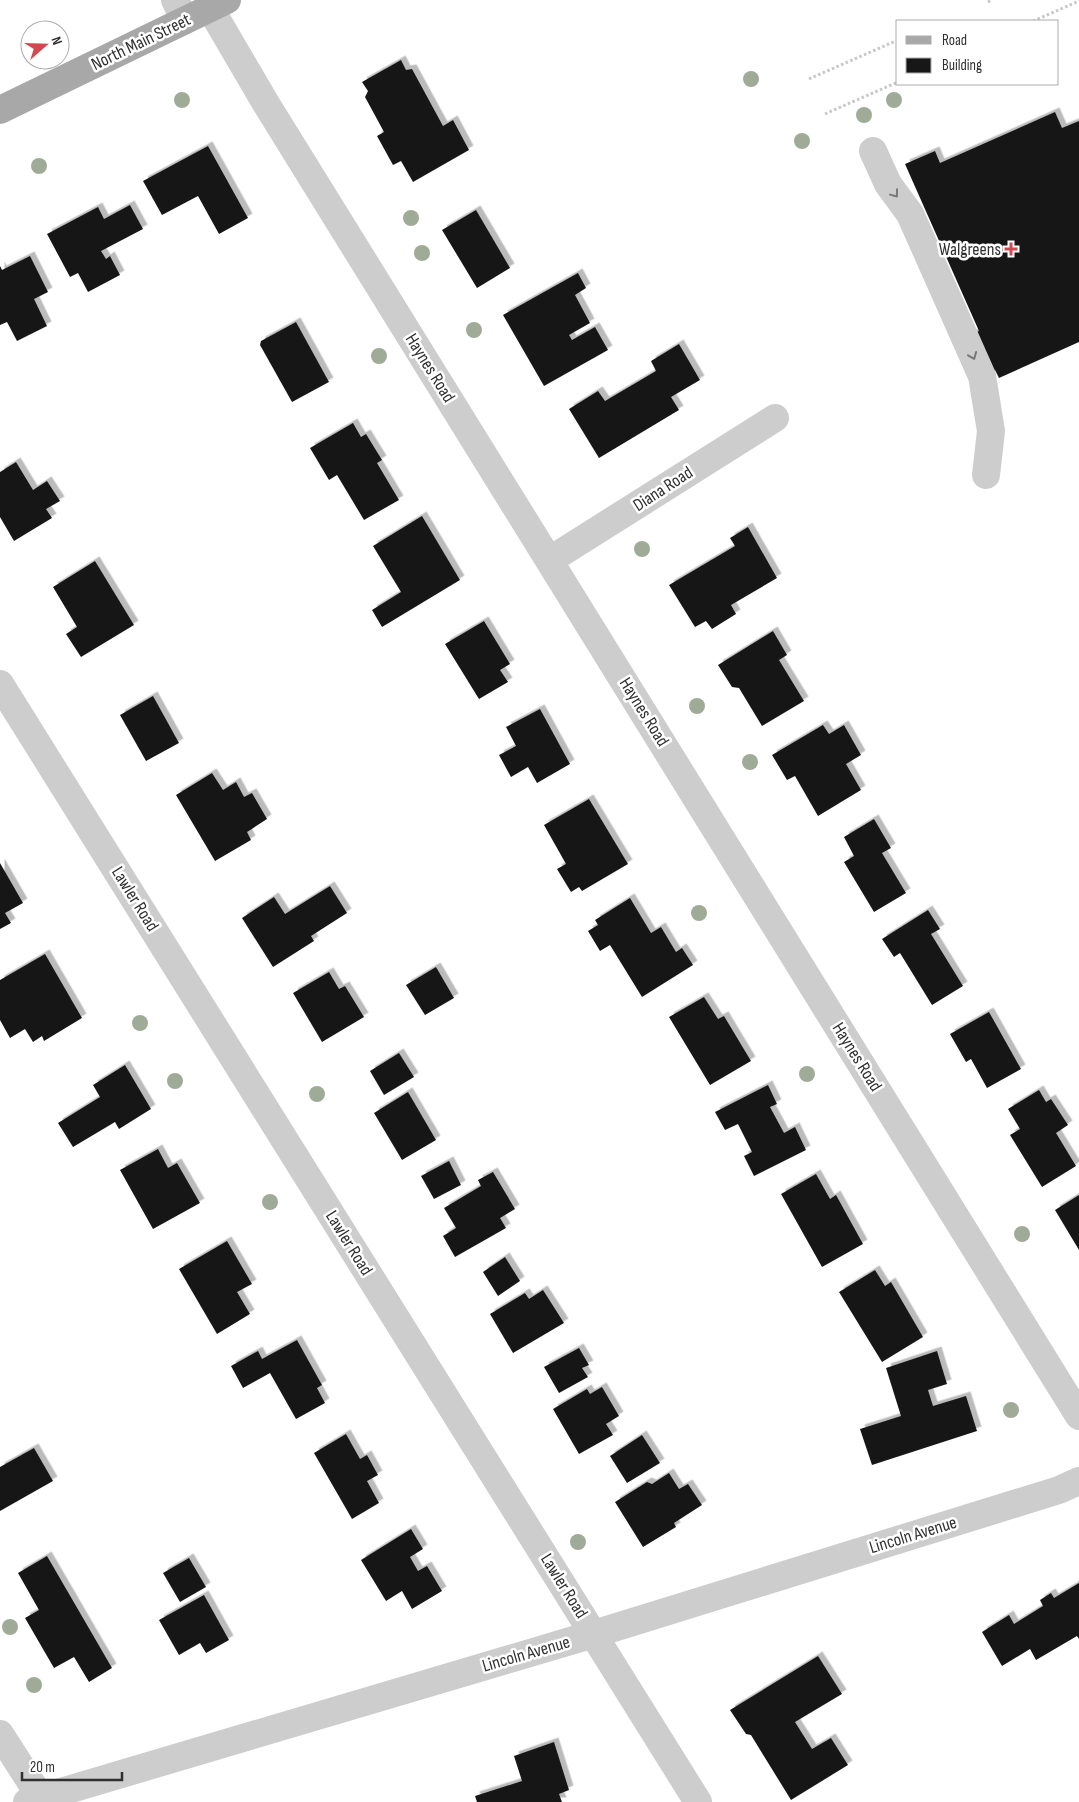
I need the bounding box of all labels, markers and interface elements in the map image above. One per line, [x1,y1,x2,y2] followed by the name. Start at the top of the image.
[88,9,194,75] street label: North Main Street
[20,20,70,70] north arrow
[896,20,1059,85] legend
[942,31,967,50] text: Road
[47,34,66,47] text: N
[942,56,982,75] text: Building
[890,188,898,197] one-way arrow
[939,239,1001,260] place label: Walgreens
[1005,243,1017,255] marker: Walgreens
[401,330,459,406] street label: Haynes Road
[967,351,978,360] one-way arrow
[629,462,697,516] street label: Diana Road
[615,674,673,750] street label: Haynes Road
[107,863,163,935] street label: Lawler Road
[828,1019,886,1095] street label: Haynes Road
[321,1207,377,1279] street label: Lawler Road
[867,1512,959,1558] street label: Lincoln Avenue
[536,1550,592,1622] street label: Lawler Road
[480,1631,572,1677] street label: Lincoln Avenue
[22,1750,122,1782] scale bar
[30,1758,55,1777] text: 20 m

